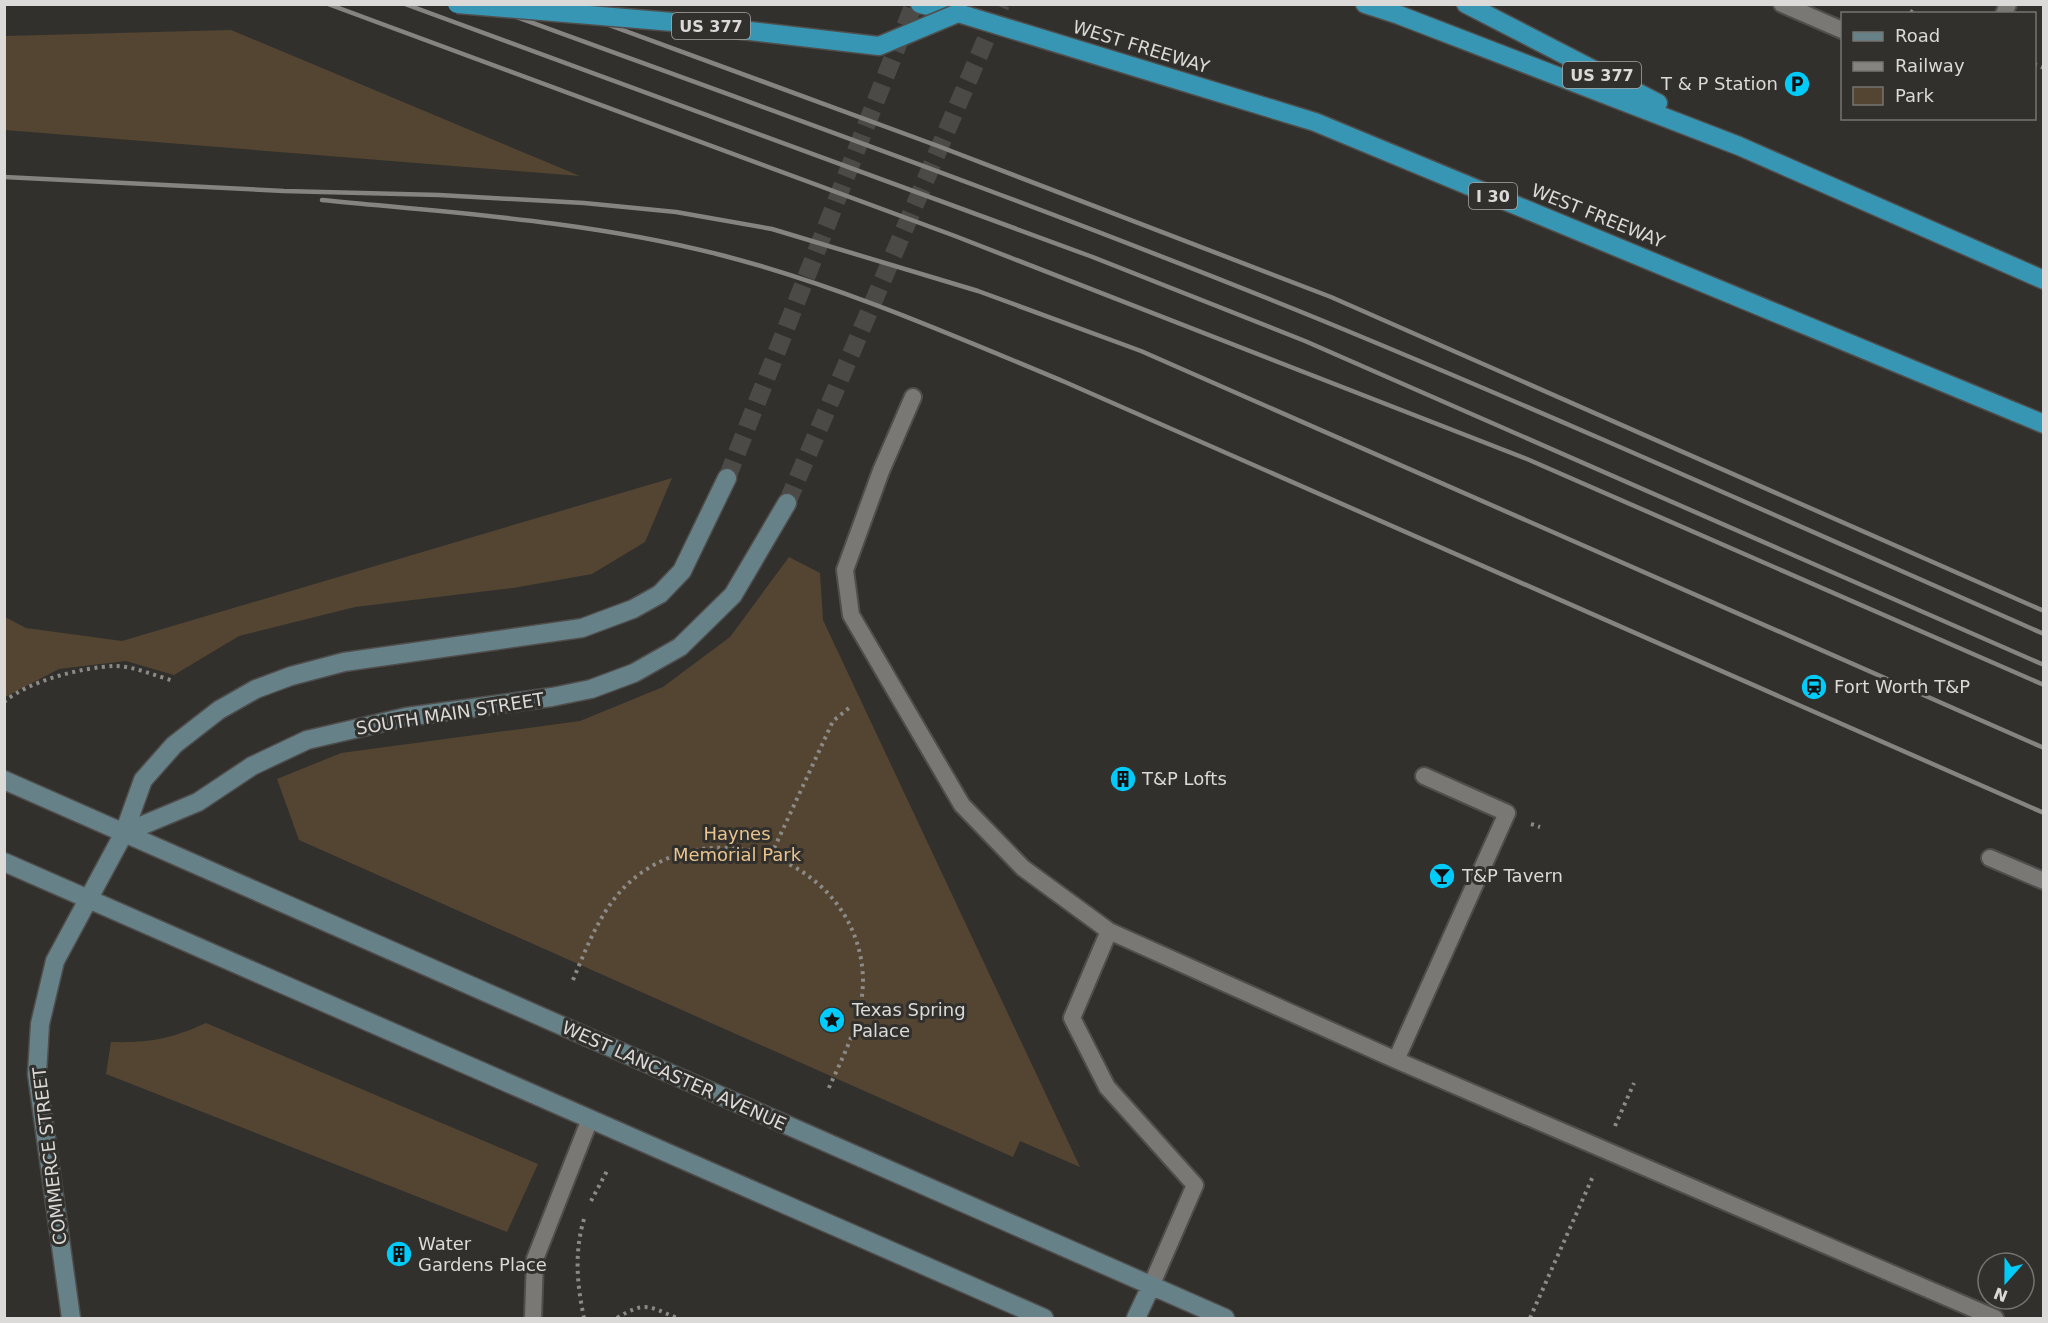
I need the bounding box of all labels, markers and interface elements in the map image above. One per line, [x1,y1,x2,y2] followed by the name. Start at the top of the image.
[1841,12,2036,120] legend
[672,13,750,39] road number: US 377
[1070,16,1213,78] street label: WEST FREEWAY
[1895,25,1940,46] text: Road
[1895,55,1965,76] text: Railway
[1563,62,1641,88] road number: US 377
[1782,69,1812,99] parking icon: T & P Station
[1660,73,1778,94] place label: T & P Station
[1895,85,1934,106] text: Park
[1529,179,1669,252] street label: WEST FREEWAY
[1469,183,1517,209] road number: I 30
[1799,672,1829,702] station icon: Fort Worth T&P
[1834,676,1970,697] place label: Fort Worth T&P
[354,688,546,739] street label: SOUTH MAIN STREET
[1108,764,1138,794] building icon: T&P Lofts
[1141,768,1227,789] place label: T&P Lofts
[673,823,802,865] park label: Haynes Memorial Park
[1427,861,1457,891] bar icon: T&P Tavern
[1461,865,1563,886] place label: T&P Tavern
[851,999,966,1041] place label: Texas Spring Palace
[817,1005,847,1035] place icon: Texas Spring Palace
[559,1016,790,1135] street label: WEST LANCASTER AVENUE
[28,1065,71,1246] street label: COMMERCE STREET
[418,1233,547,1275] place label: Water Gardens Place
[384,1239,414,1269] building icon: Water Gardens Place
[1976,1251,2036,1311] north arrow
[1991,1283,2010,1306] text: N

